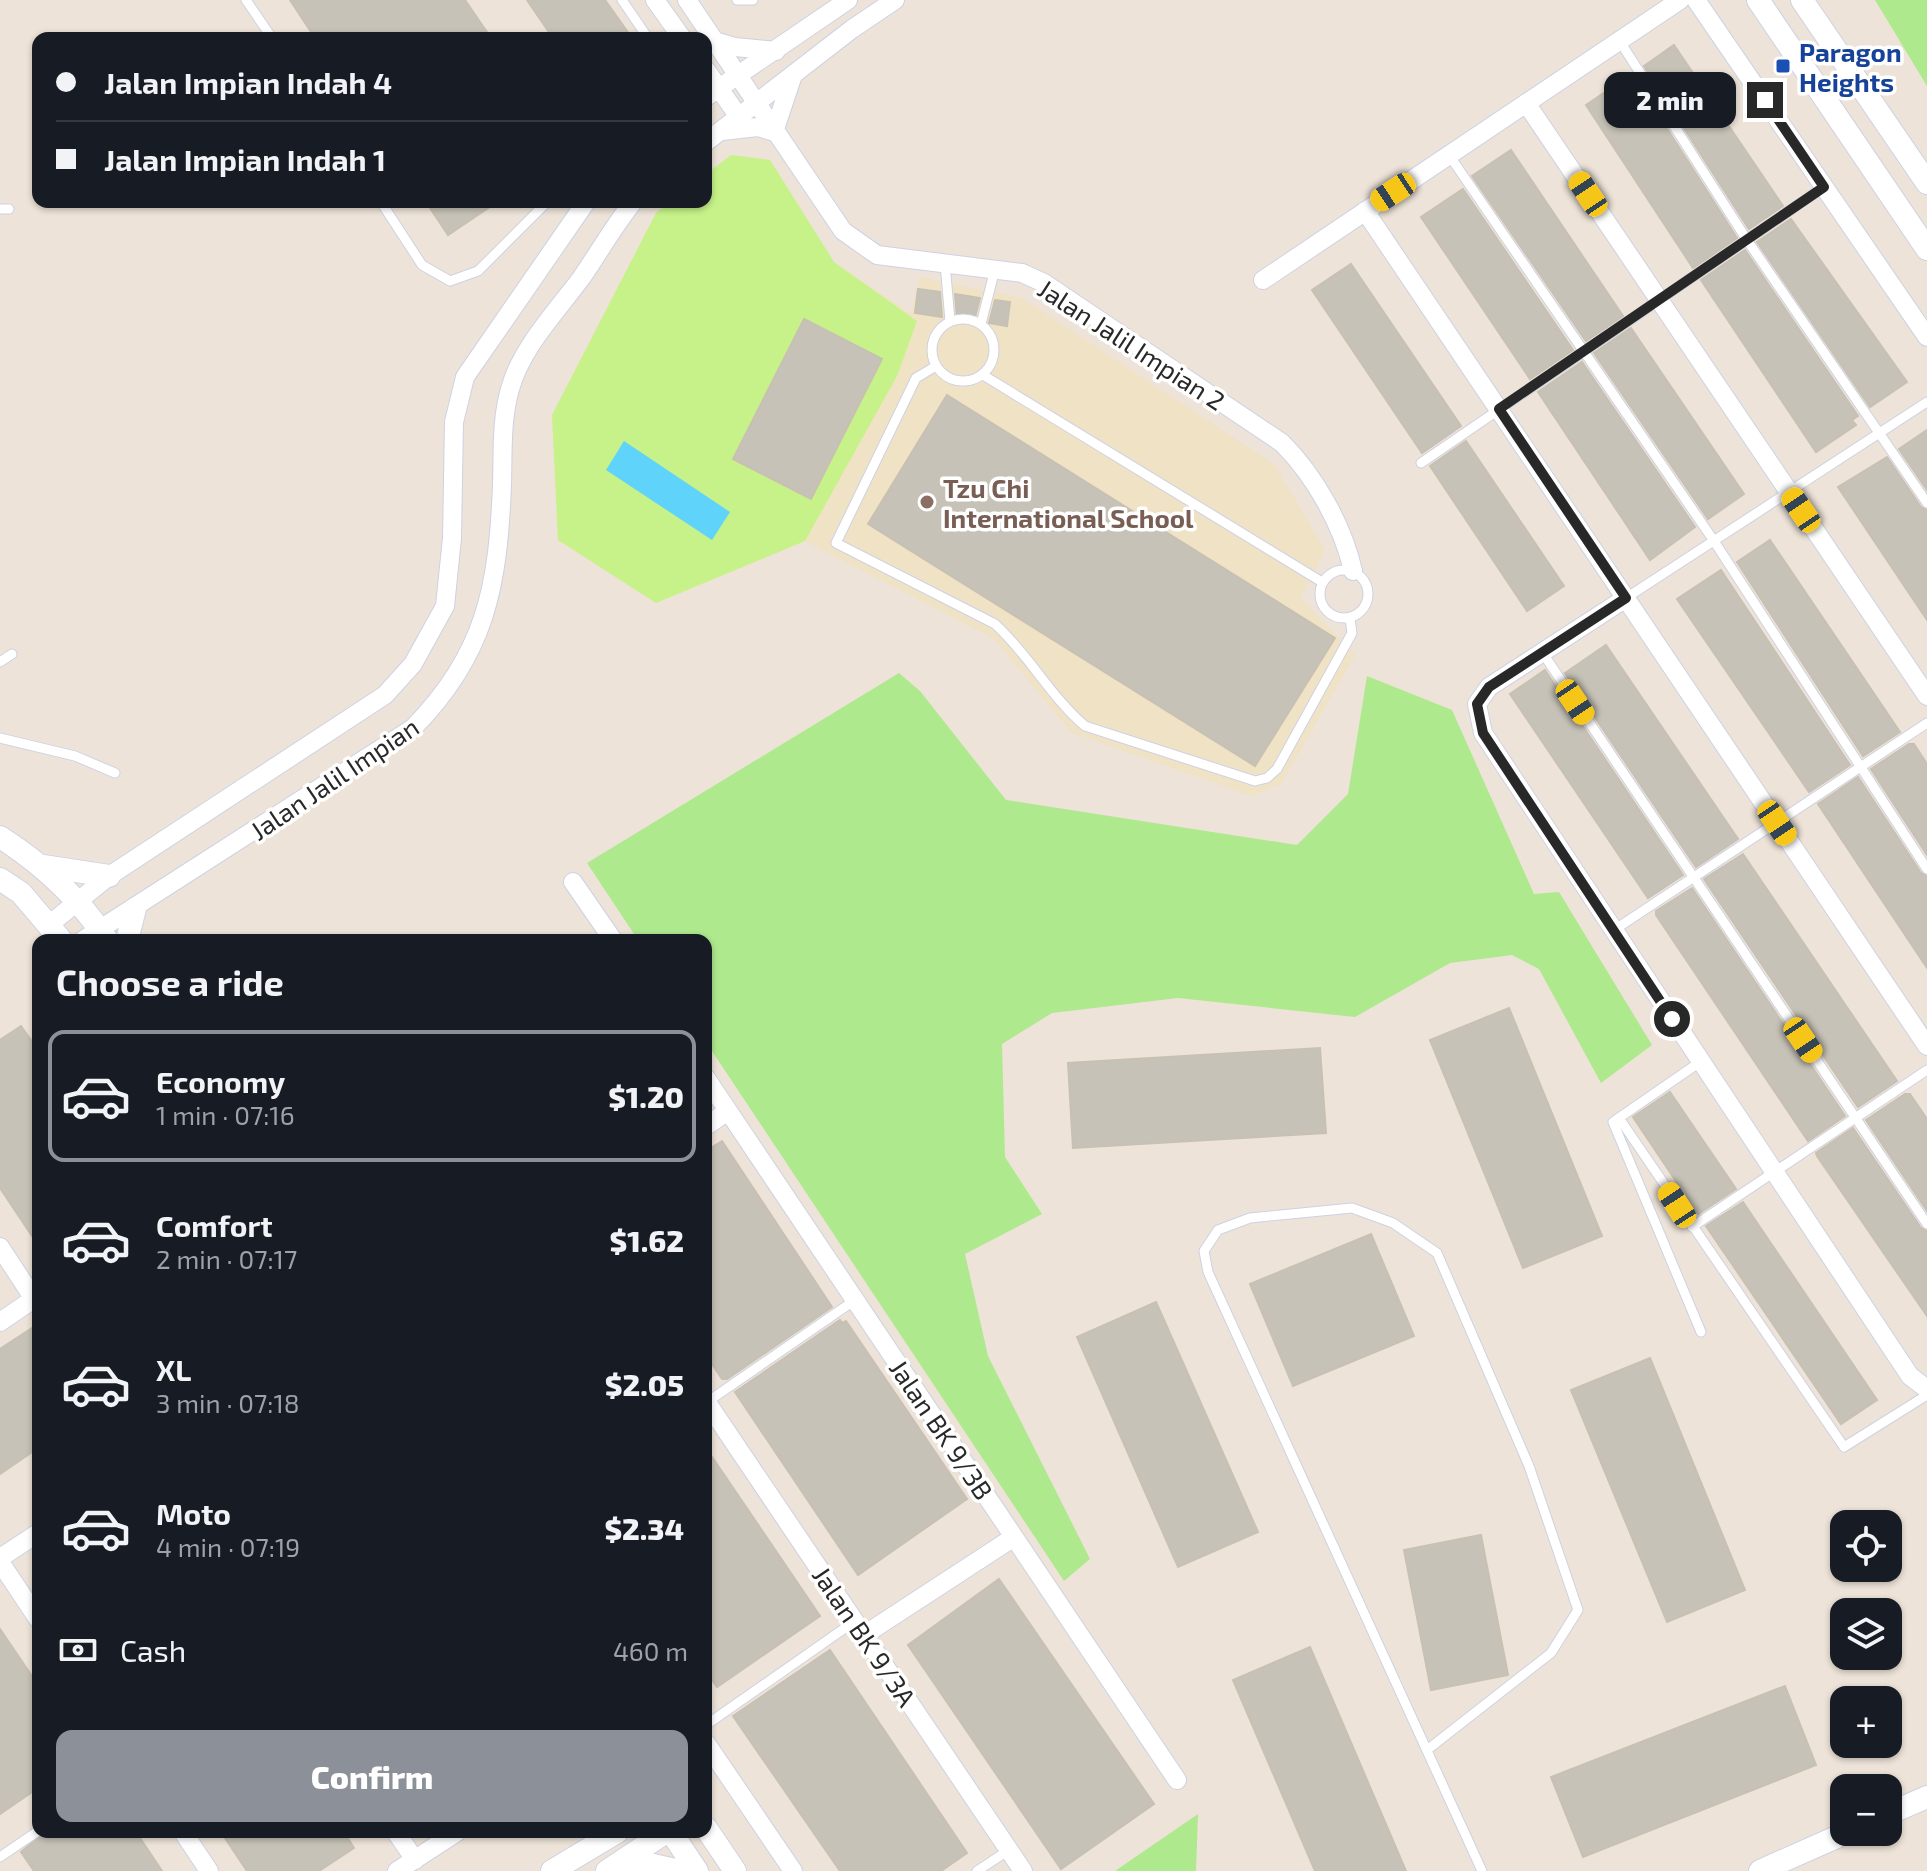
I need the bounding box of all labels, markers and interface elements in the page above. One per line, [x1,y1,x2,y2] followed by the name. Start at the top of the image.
[1799,36,1902,97] place label: Paragon Heights
[1774,57,1792,75] marker: Paragon Heights
[104,64,392,100] text: Jalan Impian Indah 4
[1605,72,1737,128] callout: 2 min
[1747,82,1783,118] route end
[1636,84,1704,115] text: 2 min
[104,141,386,177] text: Jalan Impian Indah 1
[1565,167,1611,221] car
[1366,169,1420,215] car
[1033,272,1231,416] street label: Jalan Jalil Impian 2
[943,472,1194,533] place label: Tzu Chi International School
[1778,483,1824,537] car
[918,493,936,511] marker: Tzu Chi International School
[1552,675,1598,729] car
[244,710,424,846] street label: Jalan Jalil Impian
[1754,796,1800,850] car
[56,960,284,1003] text: Choose a ride
[1654,1001,1690,1037] route start
[1780,1013,1826,1067] car
[60,1060,132,1132] icon: car
[156,1063,285,1099] text: Economy
[608,1078,684,1114] text: $1.20
[156,1099,295,1130] text: 1 min · 07:16
[1654,1178,1700,1232] car
[60,1204,132,1276] icon: car
[156,1207,273,1243] text: Comfort
[610,1222,684,1258] text: $1.62
[156,1243,297,1274] text: 2 min · 07:17
[60,1348,132,1420] icon: car
[156,1351,191,1387] text: XL
[884,1353,1000,1505] street label: Jalan BK 9/3B
[605,1366,684,1402] text: $2.05
[156,1387,300,1418] text: 3 min · 07:18
[60,1492,132,1564] icon: car
[156,1495,231,1531] text: Moto
[604,1510,684,1546] text: $2.34
[1830,1510,1902,1846] map controls
[1830,1510,1902,1582] button: locate
[156,1531,300,1562] text: 4 min · 07:19
[807,1560,923,1712] street label: Jalan BK 9/3A
[1830,1598,1902,1670] button: layers
[56,1628,100,1672] icon: cash
[120,1632,186,1668] text: Cash
[613,1635,688,1666] text: 460 m
[1830,1686,1902,1758] button: +
[56,1730,688,1822] button: Confirm
[1830,1774,1902,1846] button: −

